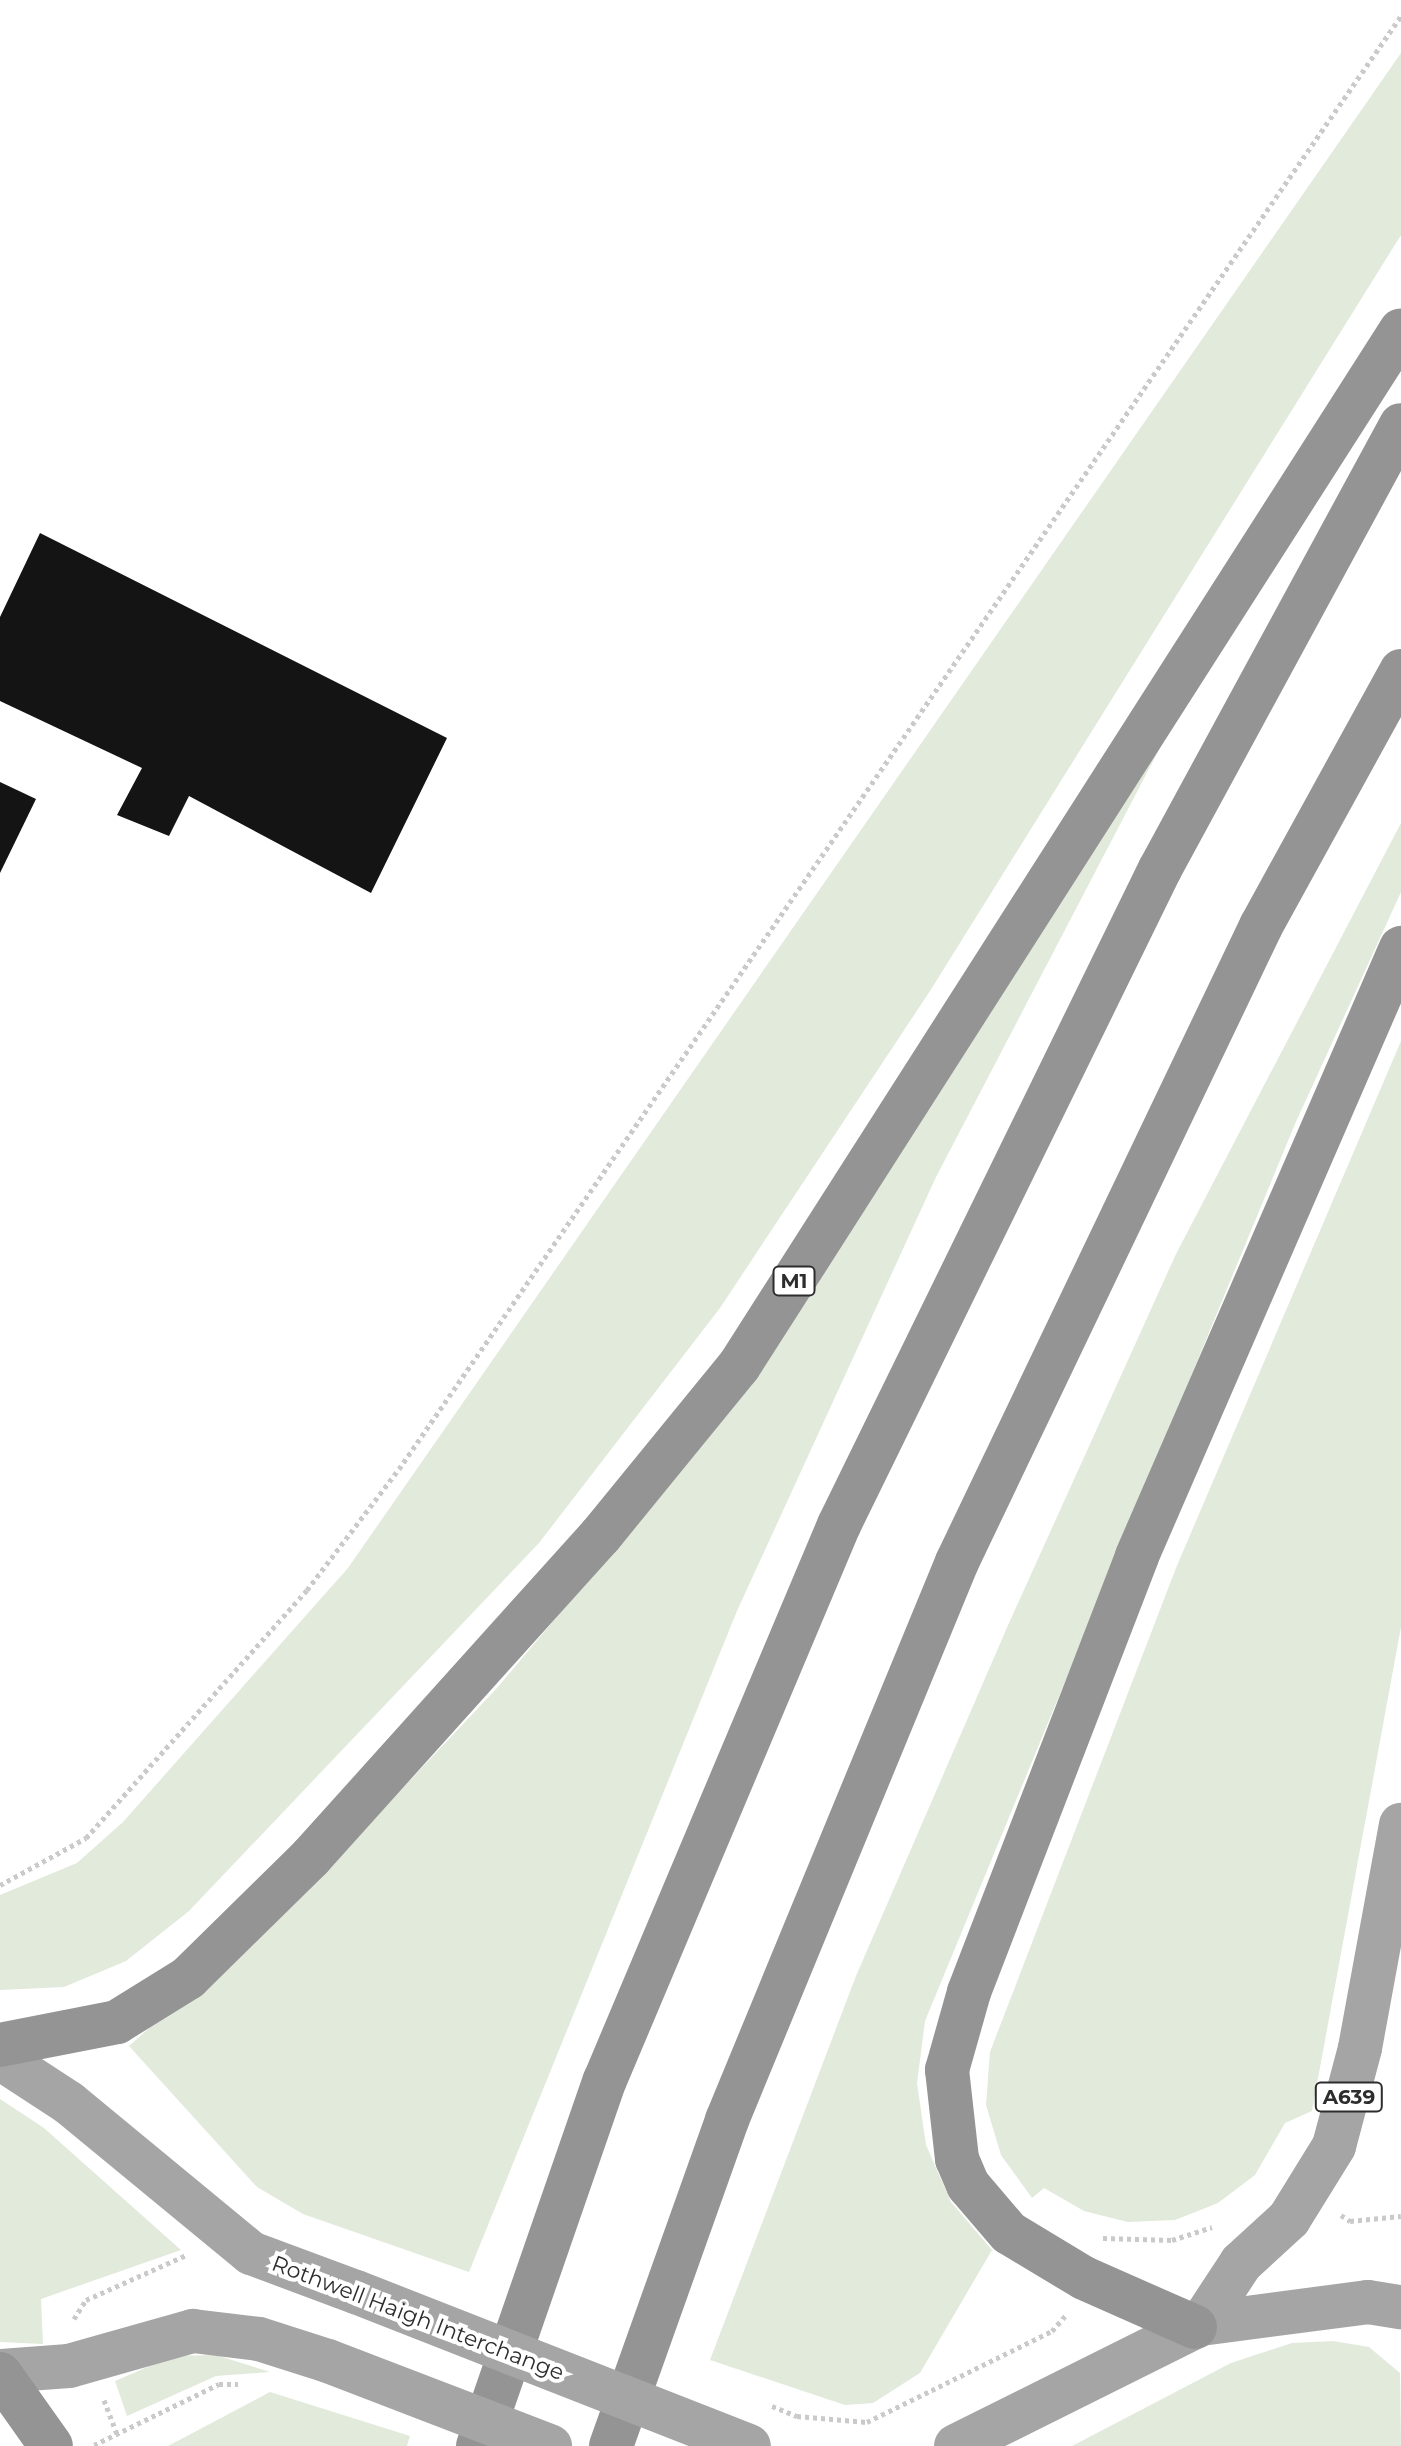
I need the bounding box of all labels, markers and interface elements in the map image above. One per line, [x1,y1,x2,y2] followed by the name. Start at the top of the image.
[772,1265,816,1297] road number: M1
[1313,2081,1385,2113] road number: A639
[268,2250,568,2386] street label: Rothwell Haigh Interchange

